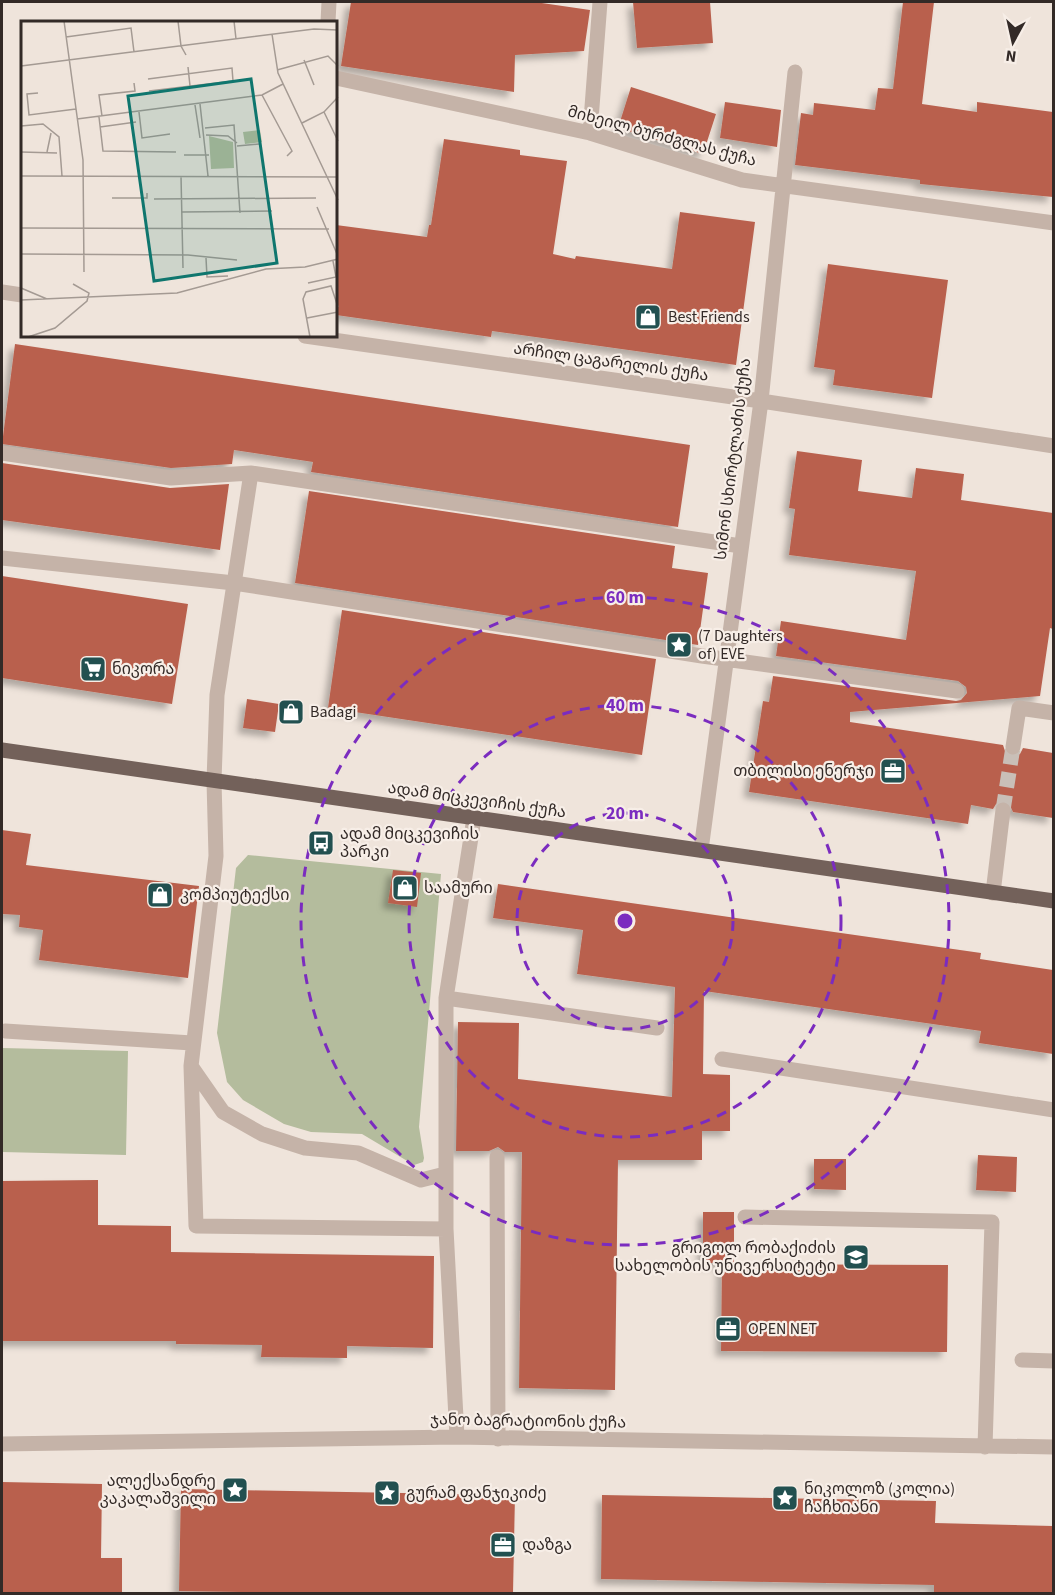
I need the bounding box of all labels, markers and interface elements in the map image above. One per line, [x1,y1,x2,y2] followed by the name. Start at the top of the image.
[983,12,1043,72] north arrow
[21,21,338,338] inset map
[1004,44,1018,67] text: N
[565,100,759,172] street label: მიხეილ ბურძგლას ქუჩა
[633,302,663,332] shop icon: Best Friends
[668,306,750,328] place label: Best Friends
[512,337,710,387] street label: არჩილ ცაგარელის ქუჩა
[710,357,756,561] street label: სიმონ სხირტლაძის ქუჩა
[606,585,644,610] text: 60 m
[698,625,783,665] place label: (7 Daughters of) EVE
[664,630,694,660] place icon: (7 Daughters of) EVE
[78,654,108,684] supermarket icon: ნიკორა
[112,658,174,680] place label: ნიკორა
[606,693,644,718] text: 40 m
[276,697,306,727] shop icon: Badagi
[310,701,356,723] place label: Badagi
[878,756,908,786] office icon: თბილისი ენერჯი
[733,760,874,782] place label: თბილისი ენერჯი
[386,777,568,823] street label: ადამ მიცკევიჩის ქუჩა
[606,801,644,826] text: 20 m
[340,823,479,863] place label: ადამ მიცკევიჩის პარკი
[306,828,336,858] bus stop icon: ადამ მიცკევიჩის პარკი
[390,873,420,903] shop icon: საამური
[424,877,493,899] place label: საამური
[145,880,175,910] shop icon: კომპიუტექსი
[180,884,289,906] place label: კომპიუტექსი
[615,911,635,931] centre of rings
[615,1237,836,1277] place label: გრიგოლ რობაქიძის სახელობის უნივერსიტეტი
[841,1242,871,1272] school or university icon: გრიგოლ რობაქიძის სახელობის უნივერსიტეტი
[713,1314,743,1344] office icon: OPEN NET
[748,1318,817,1340] place label: OPEN NET
[430,1408,626,1434] street label: ჯანო ბაგრატიონის ქუჩა
[100,1470,216,1510] place label: ალექსანდრე კაკალაშვილი
[220,1475,250,1505] place icon: ალექსანდრე კაკალაშვილი
[372,1478,402,1508] place icon: გურამ ფანჯიკიძე
[804,1478,955,1518] place label: ნიკოლოზ (კოლია) ჩაჩხიანი
[406,1482,547,1504] place label: გურამ ფანჯიკიძე
[770,1483,800,1513] place icon: ნიკოლოზ (კოლია) ჩაჩხიანი
[488,1530,518,1560] office icon: დაზგა
[522,1534,572,1556] place label: დაზგა

